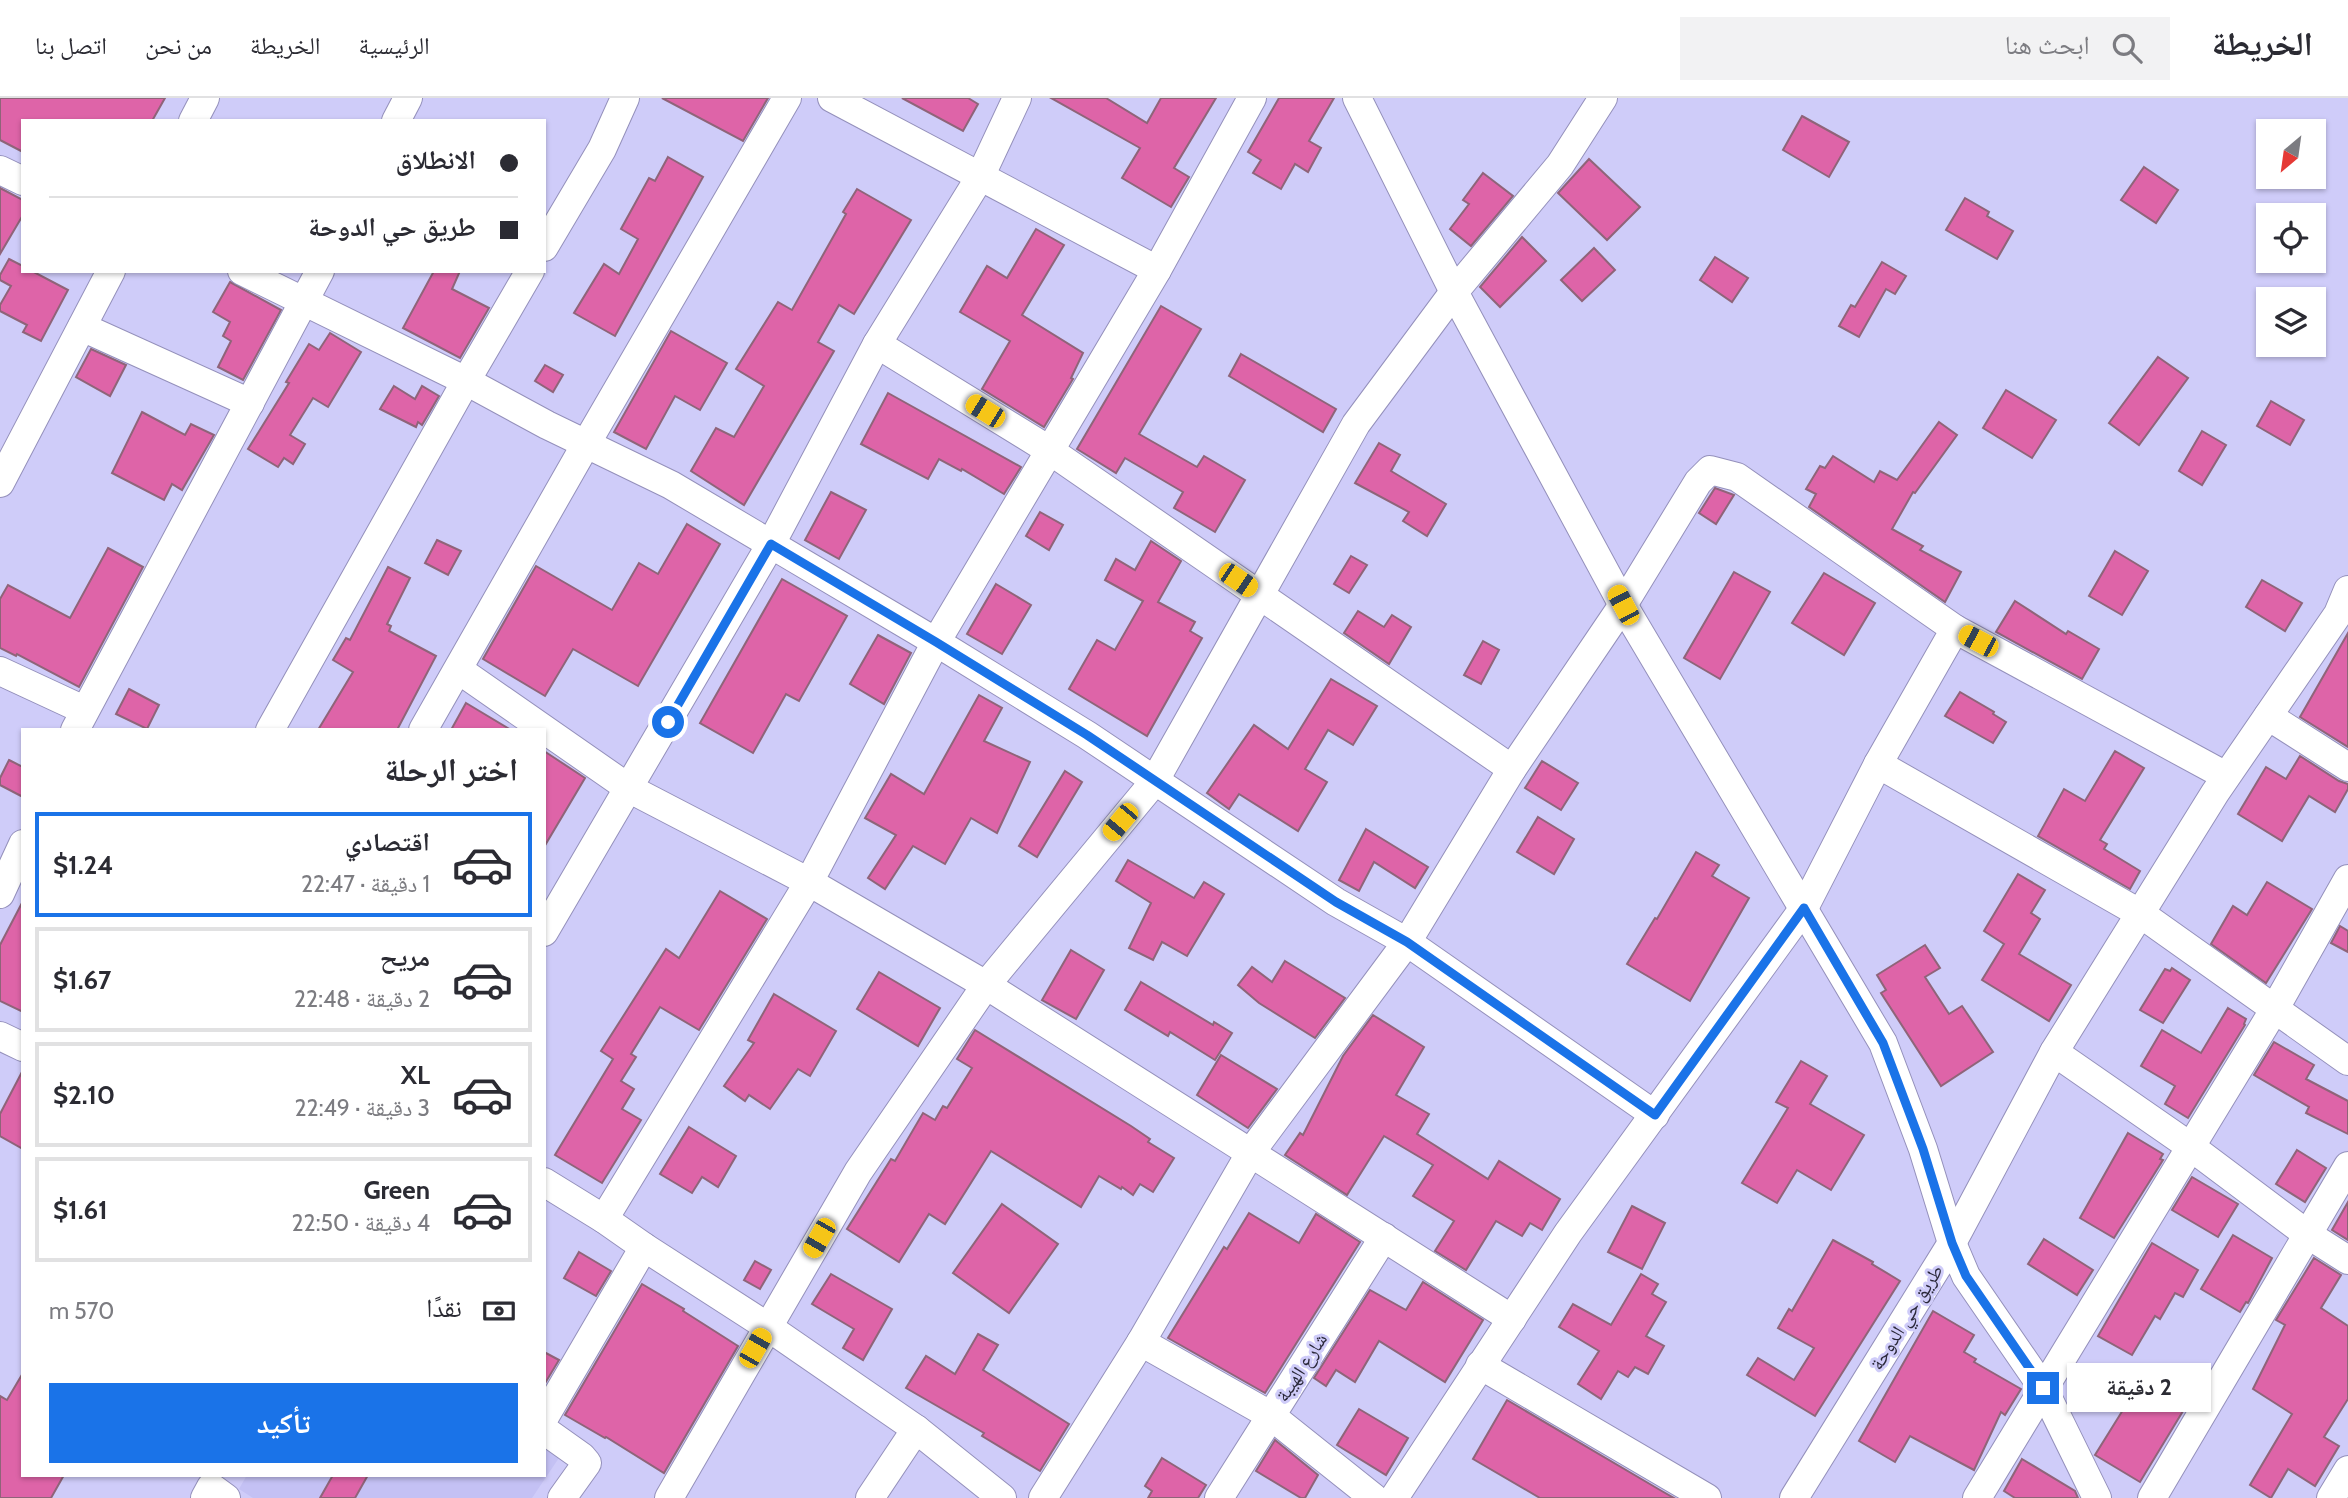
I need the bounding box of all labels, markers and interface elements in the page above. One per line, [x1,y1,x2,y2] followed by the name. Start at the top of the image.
[1680,17,2170,80] search box
[2212,23,2313,63] text: الخريطة
[2005,29,2090,61] text: ابحث هنا
[2108,29,2146,67] icon: search
[35,31,107,60] text: اتصل بنا
[145,31,212,60] text: من نحن
[250,31,321,60] text: الخريطة
[359,31,430,60] text: الرئيسية
[2256,119,2326,189] north arrow
[2256,119,2326,357] map controls
[396,144,476,176] text: الانطلاق
[2256,203,2326,273] button: locate
[308,211,476,243] text: طريق حي الدوحة
[2256,287,2326,357] button: layers
[962,391,1009,431] car
[1215,560,1262,600] car
[1604,582,1643,628] car
[1955,622,2002,660] car
[652,706,684,738] route start
[385,750,518,789] text: اختر الرحلة
[1099,799,1142,845] car
[345,826,430,858] text: اقتصادي
[451,833,514,896] icon: car
[53,849,113,881] text: $1.24
[301,870,430,898] text: 1 دقيقة · 22:47
[380,941,430,973] text: مريح
[451,948,514,1011] icon: car
[53,964,111,996] text: $1.67
[294,985,430,1013] text: 2 دقيقة · 22:48
[401,1059,430,1091] text: XL
[451,1063,514,1126] icon: car
[53,1079,115,1111] text: $2.10
[295,1094,430,1122] text: 3 دقيقة · 22:49
[363,1174,430,1206] text: Green
[451,1178,514,1241] icon: car
[53,1194,108,1226] text: $1.61
[292,1209,430,1237] text: 4 دقيقة · 22:50
[800,1215,839,1261] car
[1865,1260,1951,1376] street label: طريق حي الدوحة
[426,1292,462,1324] text: نقدًا
[480,1292,518,1330] icon: cash
[49,1297,114,1325] text: 570 m
[736,1325,775,1371] car
[1271,1329,1332,1406] street label: شارع الهيبة
[2068,1364,2211,1412] callout: 2 دقيقة
[2027,1372,2059,1404] route end
[2106,1373,2172,1401] text: 2 دقيقة
[49,1383,518,1463] button: تأكيد

